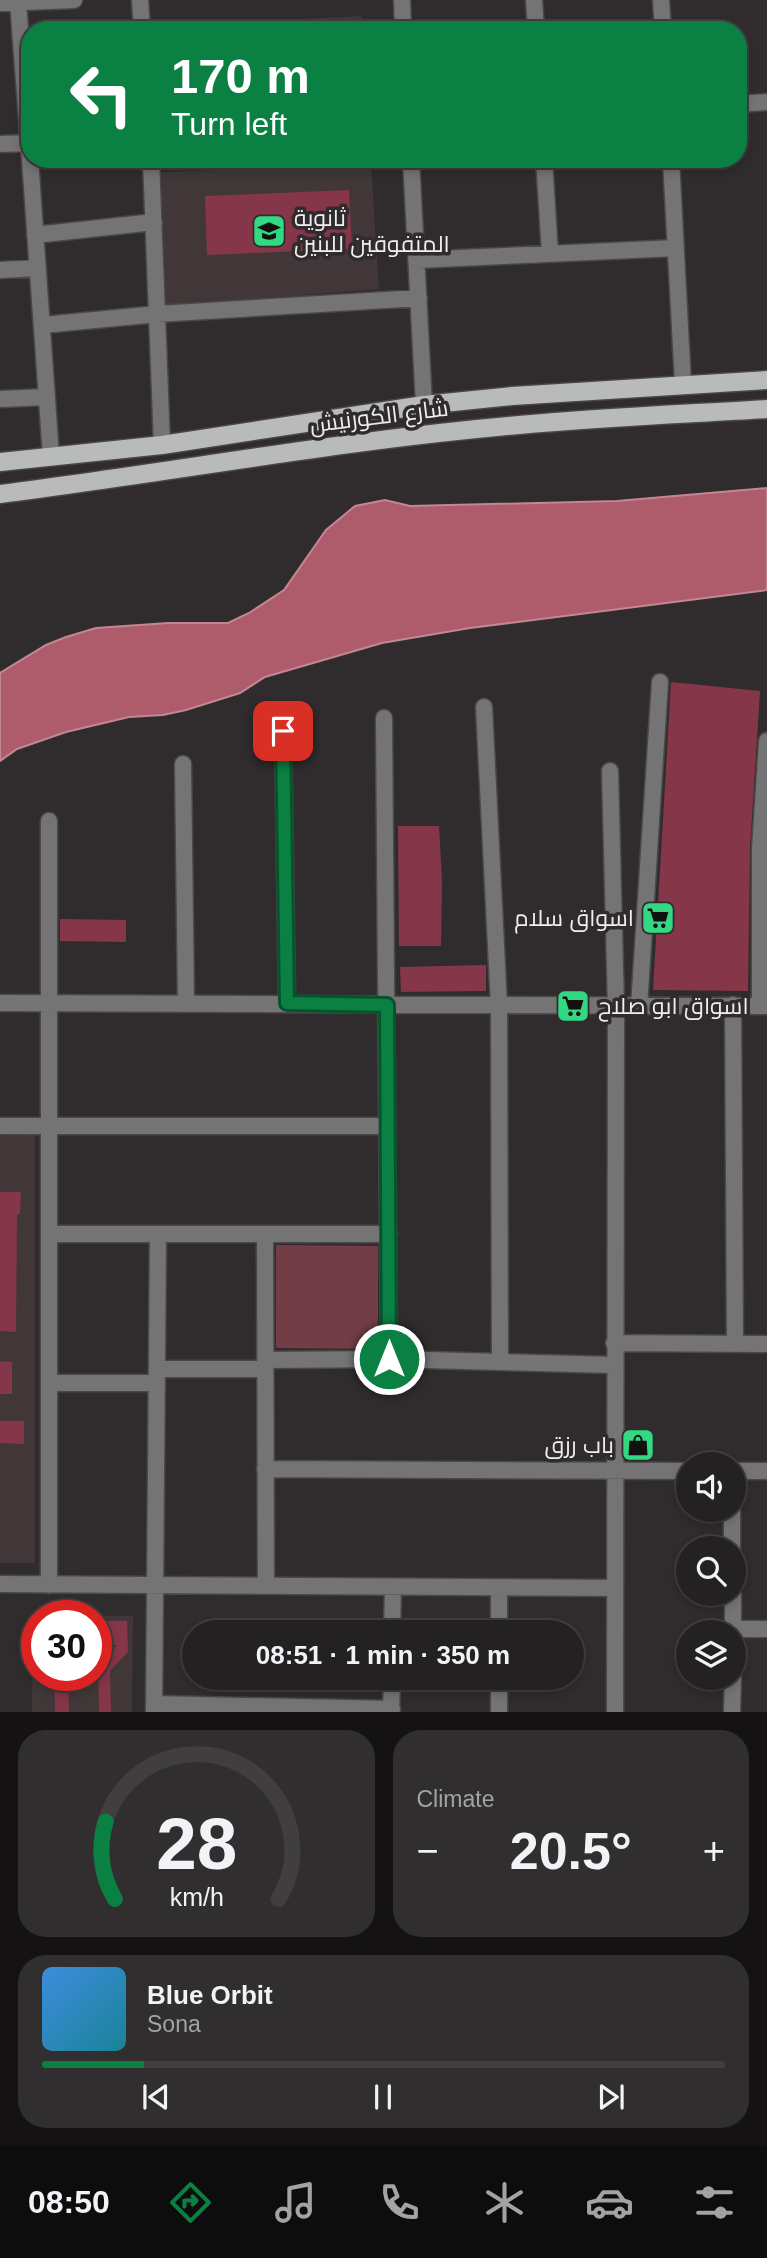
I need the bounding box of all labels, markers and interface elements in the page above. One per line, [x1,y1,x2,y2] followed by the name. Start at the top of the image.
[56,49,147,140] icon: left
[171,49,310,103] text: 170 m
[171,106,287,142] text: Turn left
[294,205,450,258] place label: ثانوية المتفوقين للبنين
[250,212,288,250] school or university icon: ثانوية المتفوقين للبنين
[308,395,450,440] street label: شارع الكورنيش
[253,701,313,761] pin
[264,712,302,750] icon: arrive
[639,899,677,937] supermarket icon: اسواق سلام
[514,905,634,934] place label: اسواق سلام
[554,987,592,1025] supermarket icon: اسواق ابو صلاح
[598,993,749,1022] place label: اسواق ابو صلاح
[352,1322,426,1396] position arrow
[619,1426,657,1464] shop icon: باب رزق
[545,1432,614,1459] place label: باب رزق
[676,1452,746,1690] map controls
[676,1452,746,1522] button: sound
[676,1536,746,1606] button: search
[21,1600,112,1691] speed limit sign: 30
[676,1620,746,1690] button: layers
[256,1640,510,1670] text: 08:51 · 1 min · 350 m
[417,1786,494,1812] text: Climate
[156,1804,237,1885] text: 28
[510,1822,632,1880] text: 20.5°
[417,1830,439,1872] text: −
[703,1830,725,1872] text: +
[169,1883,223,1911] text: km/h
[147,1980,273,2010] text: Blue Orbit
[147,2011,201,2037] text: Sona
[137,2078,175,2116] icon: previous
[364,2078,402,2116] icon: pause
[592,2078,630,2116] icon: next
[166,2178,215,2227] icon: directions
[271,2178,320,2227] icon: music
[375,2178,424,2227] icon: phone
[480,2178,529,2227] icon: climate
[585,2178,634,2227] icon: car
[690,2178,739,2227] icon: filters
[28,2184,110,2220] text: 08:50

